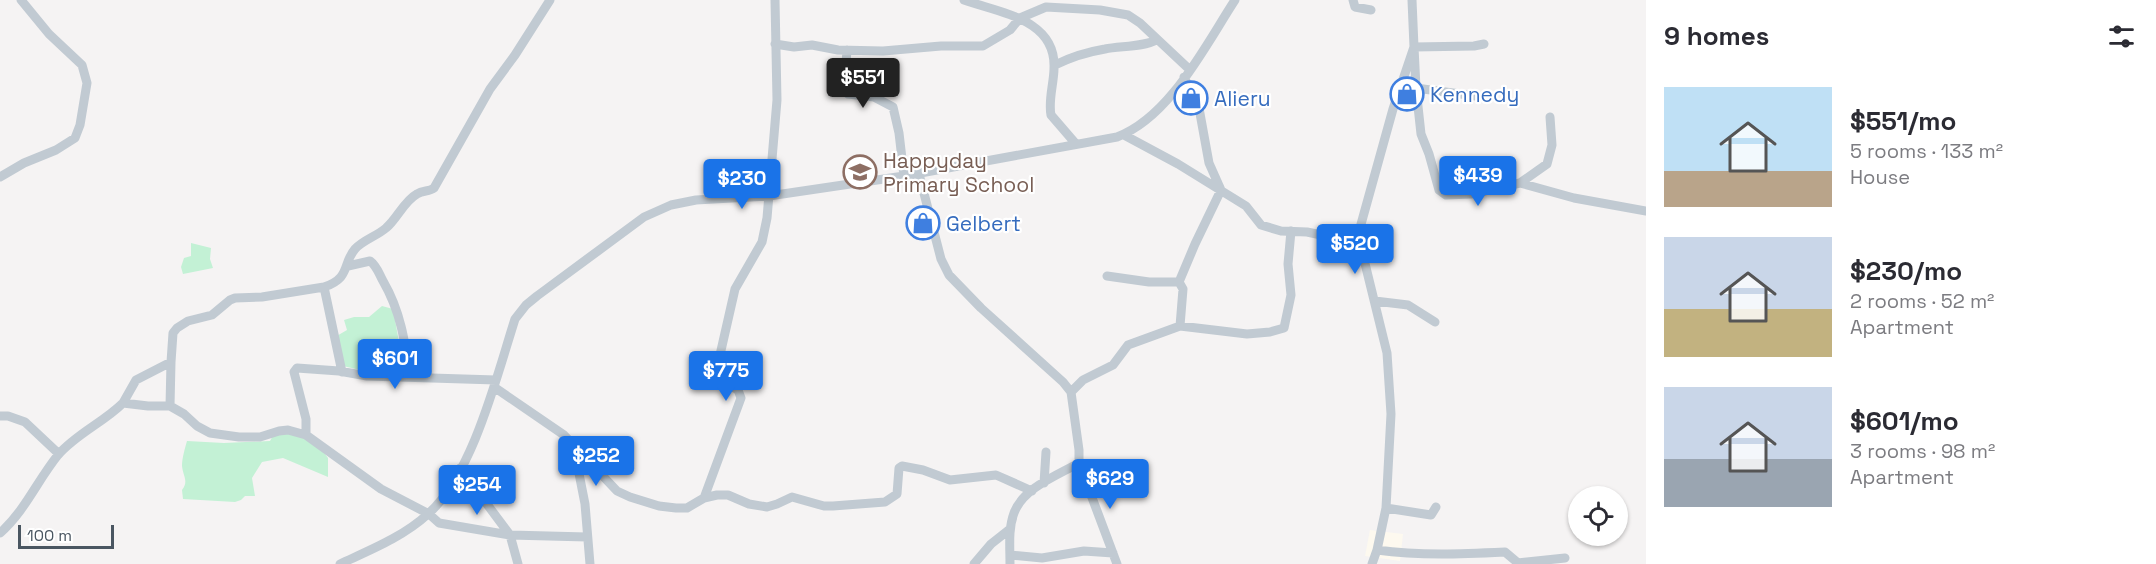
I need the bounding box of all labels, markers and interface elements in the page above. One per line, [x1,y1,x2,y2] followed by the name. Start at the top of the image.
[1664,19,1769,53] text: 9 homes
[2105,20,2138,53] icon: filters
[827,58,899,109] pin: $551
[841,64,885,90] text: $551
[1389,76,1425,112] shop icon: Kennedy
[1173,80,1209,116] shop icon: Alieru
[1430,81,1519,108] place label: Kennedy
[1214,85,1271,112] place label: Alieru
[1850,104,1956,138] text: $551/mo
[1712,111,1784,183] icon: home
[1850,138,2003,164] text: 5 rooms · 133 m²
[883,147,1034,198] place label: Happyday Primary School
[842,154,878,190] school or university icon: Happyday Primary School
[1442,156,1514,207] pin: $439
[706,159,778,210] pin: $230
[1453,162,1503,188] text: $439
[1850,164,1910,190] text: House
[717,165,767,191] text: $230
[905,205,941,241] shop icon: Gelbert
[946,210,1021,237] place label: Gelbert
[1319,224,1391,275] pin: $520
[1331,230,1379,256] text: $520
[1850,254,1962,288] text: $230/mo
[1712,261,1784,333] icon: home
[1850,288,1994,314] text: 2 rooms · 52 m²
[1850,314,1954,340] text: Apartment
[359,339,431,390] pin: $601
[372,345,418,371] text: $601
[690,351,762,402] pin: $775
[703,357,749,383] text: $775
[1850,404,1959,438] text: $601/mo
[1712,411,1784,483] icon: home
[560,436,632,487] pin: $252
[1850,438,1995,464] text: 3 rooms · 98 m²
[572,442,620,468] text: $252
[1074,459,1146,510] pin: $629
[1850,464,1954,490] text: Apartment
[441,465,513,516] pin: $254
[1086,465,1134,491] text: $629
[453,471,501,497] text: $254
[1568,486,1628,546] map controls
[1568,486,1628,546] button: locate
[18,522,114,550] scale bar
[27,525,72,546] text: 100 m

